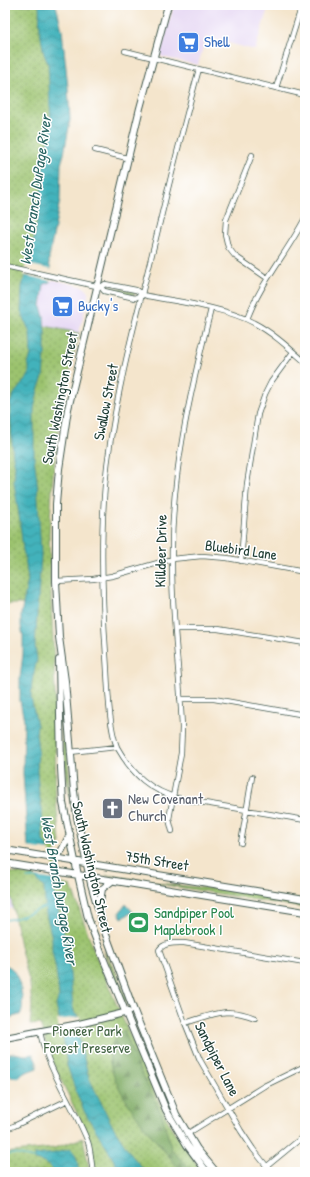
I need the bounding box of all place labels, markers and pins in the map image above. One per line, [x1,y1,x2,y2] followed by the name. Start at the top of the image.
[176,29,202,55] supermarket icon: Shell
[204,31,230,52] place label: Shell
[49,293,75,319] supermarket icon: Bucky's
[78,295,118,316] place label: Bucky's
[128,788,204,826] place label: New Covenant Church
[100,795,126,821] church icon: New Covenant Church
[154,902,234,940] place label: Sandpiper Pool Maplebrook I
[126,909,152,935] sports icon: Sandpiper Pool Maplebrook I

